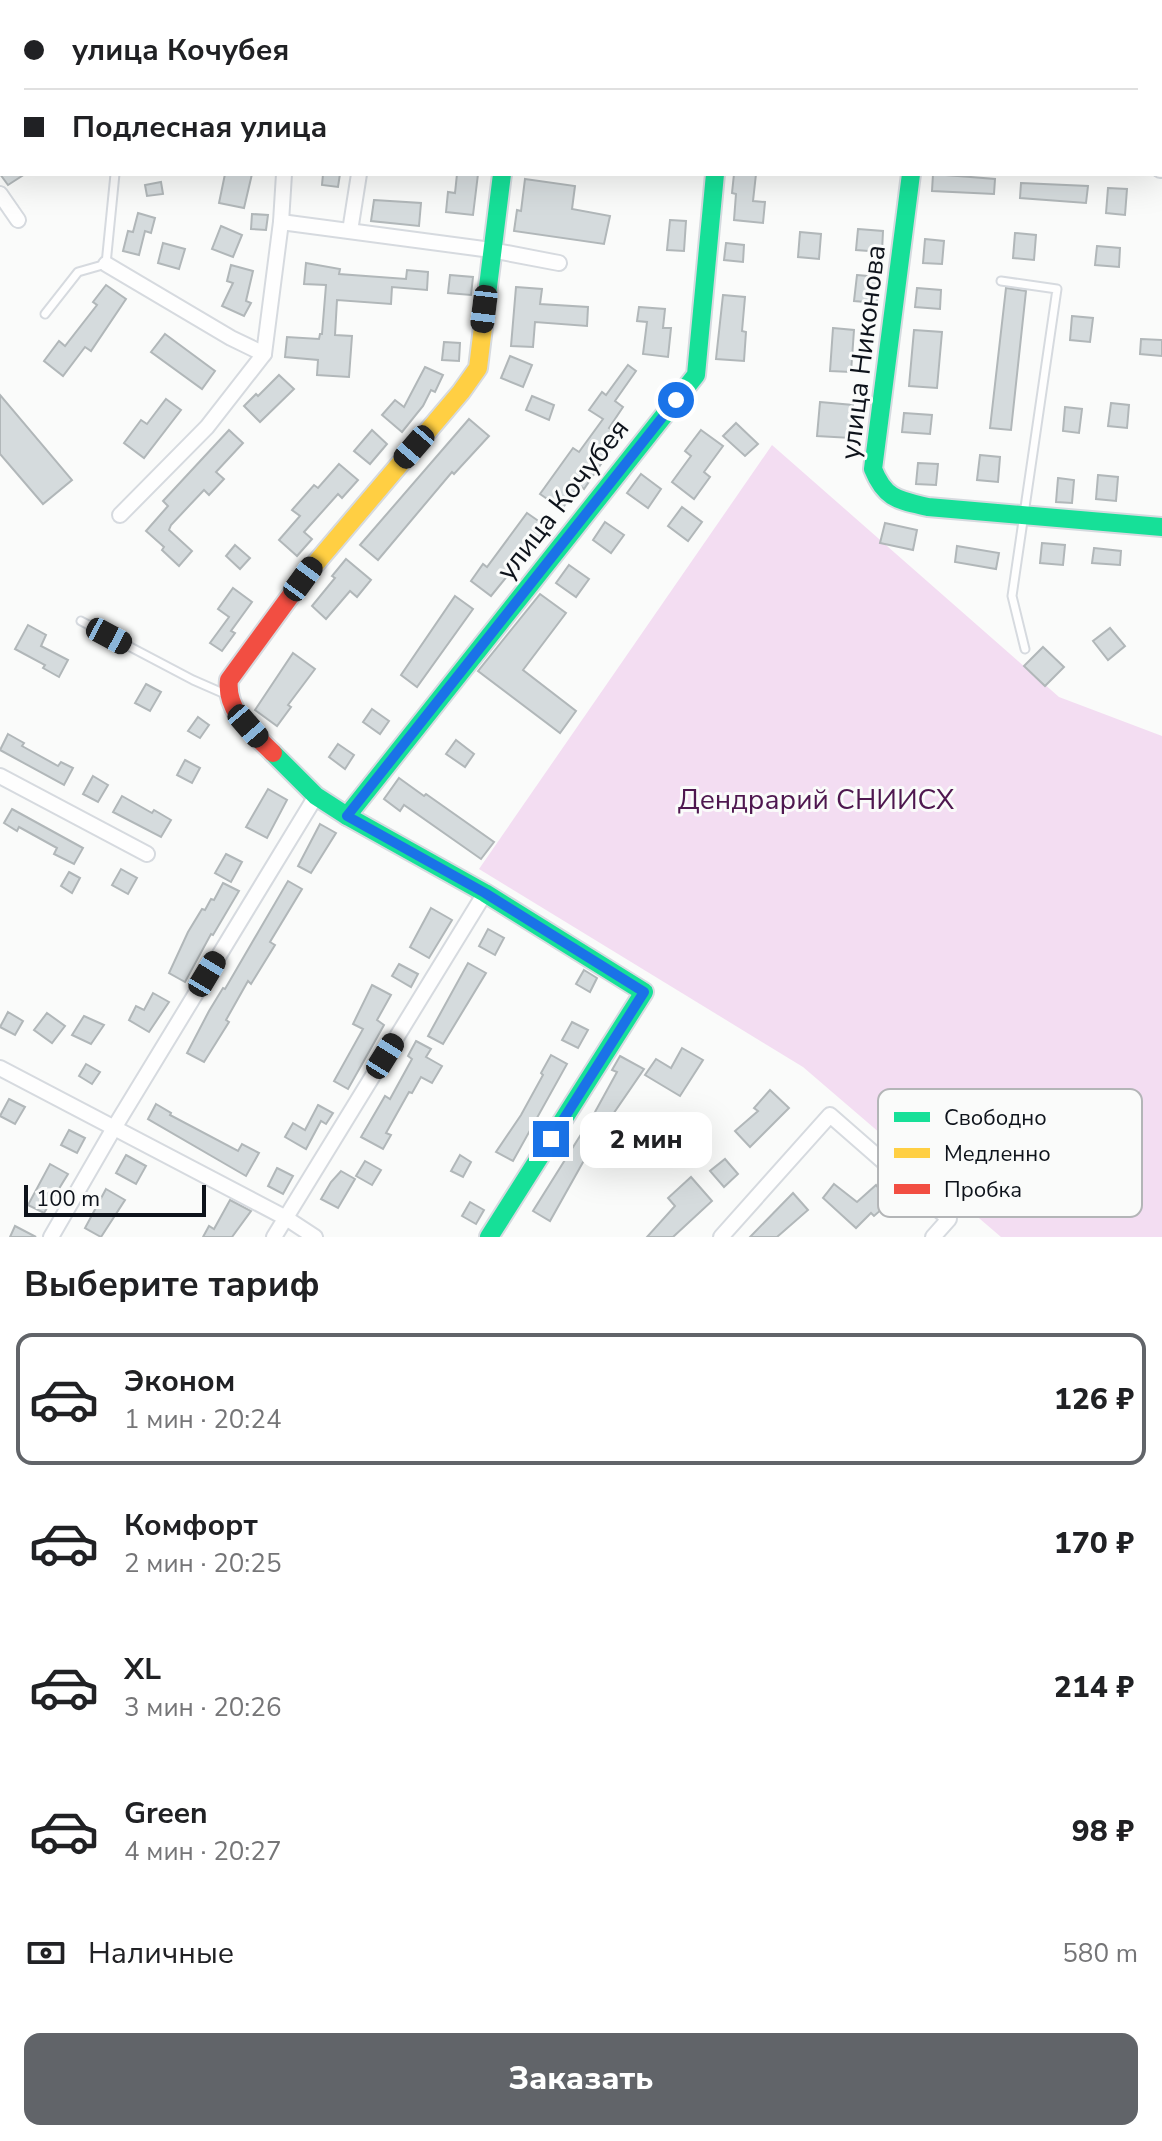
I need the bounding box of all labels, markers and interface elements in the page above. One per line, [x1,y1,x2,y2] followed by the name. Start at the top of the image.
[72,30,289,71] text: улица Кочубея
[72,107,327,148] text: Подлесная улица
[831,243,895,462] street label: улица Никонова
[469,284,499,334] car
[658,382,694,418] route start
[488,411,638,588] street label: улица Кочубея
[389,421,439,473] car
[279,553,327,605] car
[82,614,136,658] car
[223,700,273,752] car
[678,781,954,819] park label: Дендрарий СНИИСХ
[184,947,230,1001] car
[362,1029,408,1083] car
[878,1089,1142,1217] legend
[944,1103,1047,1133] text: Свободно
[579,1111,711,1167] callout: 2 мин
[533,1121,569,1157] route end
[609,1122,683,1157] text: 2 мин
[944,1139,1051,1169] text: Медленно
[944,1175,1022,1205] text: Пробка
[24,1181,206,1217] scale bar
[36,1184,100,1214] text: 100 m
[24,1260,320,1309] text: Выберите тариф
[124,1361,235,1402] text: Эконом
[28,1363,100,1435] icon: car
[1054,1379,1134,1420] text: 126 ₽
[124,1402,281,1437] text: 1 мин · 20:24
[124,1505,258,1546] text: Комфорт
[28,1507,100,1579] icon: car
[1054,1523,1134,1564] text: 170 ₽
[124,1546,281,1581] text: 2 мин · 20:25
[124,1649,161,1690] text: XL
[28,1651,100,1723] icon: car
[1054,1667,1134,1708] text: 214 ₽
[124,1690,281,1725] text: 3 мин · 20:26
[124,1793,208,1834] text: Green
[28,1795,100,1867] icon: car
[1072,1811,1134,1852] text: 98 ₽
[124,1834,281,1869] text: 4 мин · 20:27
[24,1931,68,1975] icon: cash
[88,1933,234,1974] text: Наличные
[1062,1936,1138,1971] text: 580 m
[24,2033,1138,2125] button: Заказать

